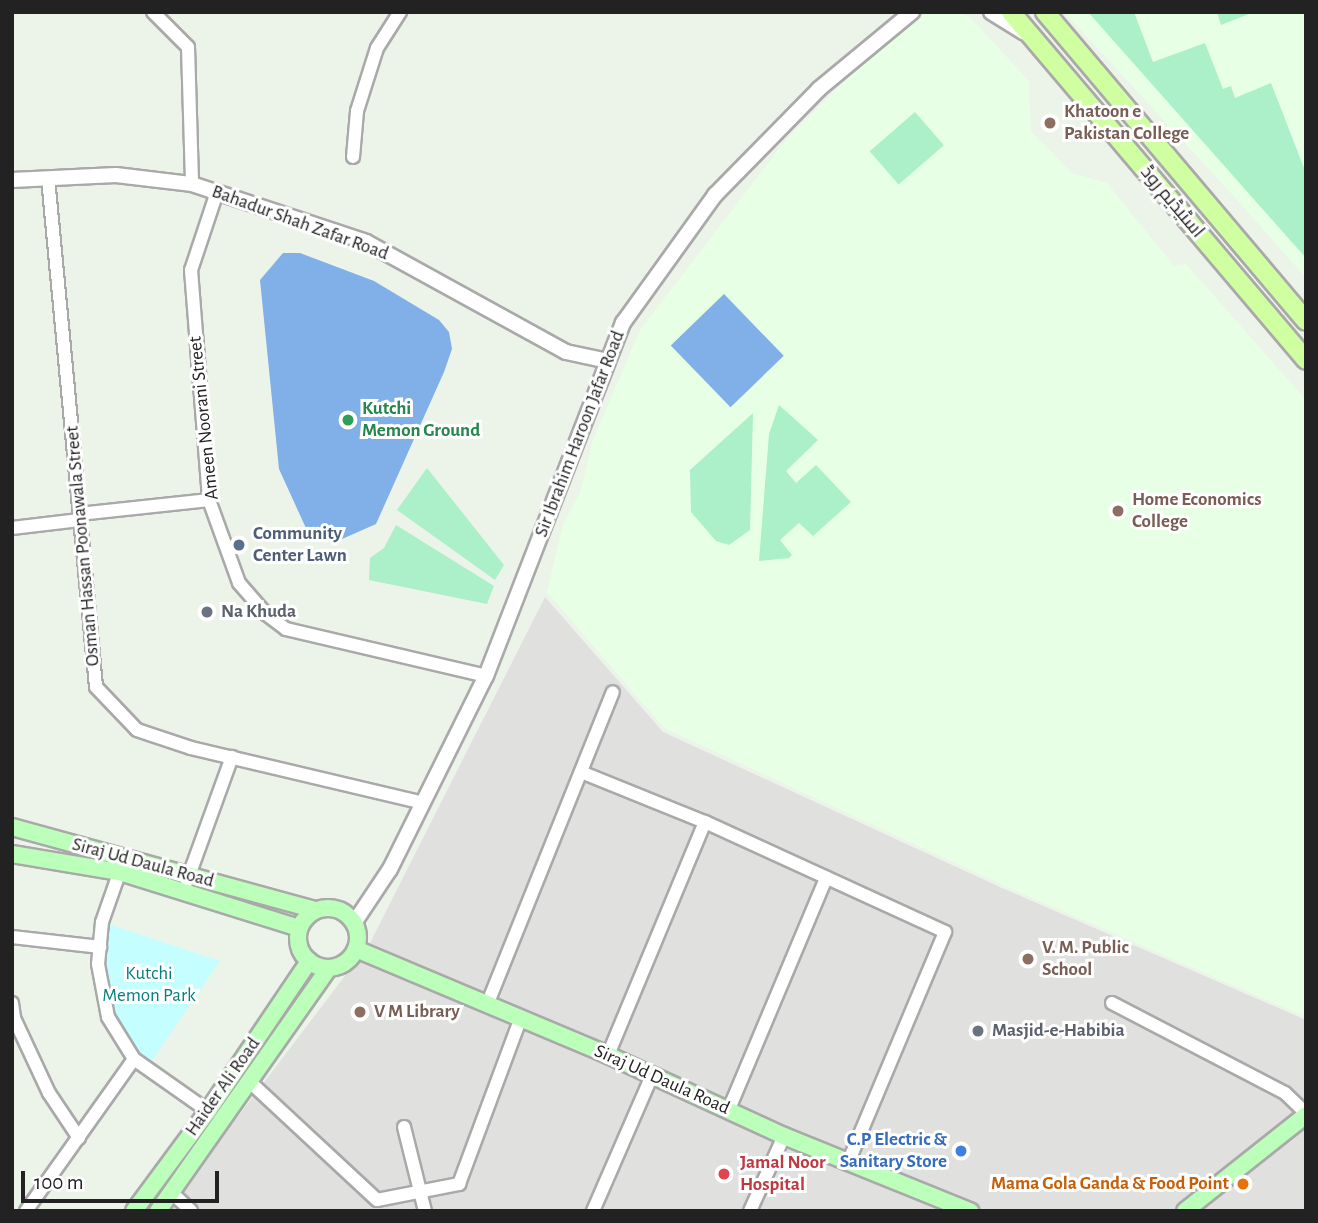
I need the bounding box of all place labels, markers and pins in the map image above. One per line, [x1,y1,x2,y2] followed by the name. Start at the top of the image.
[1064,101,1189,145] place label: Khatoon e Pakistan College
[1042,115,1058,131] marker: Khatoon e Pakistan College
[362,398,480,442] place label: Kutchi Memon Ground
[340,412,356,428] marker: Kutchi Memon Ground
[1132,489,1261,533] place label: Home Economics College
[1110,503,1126,519] marker: Home Economics College
[253,523,347,567] place label: Community Center Lawn
[231,537,247,553] marker: Community Center Lawn
[221,601,296,623] place label: Na Khuda
[199,604,215,620] marker: Na Khuda
[1042,937,1129,981] place label: V. M. Public School
[1020,951,1036,967] marker: V. M. Public School
[374,1001,460,1023] place label: V M Library
[352,1004,368,1020] marker: V M Library
[992,1020,1125,1042] place label: Masjid-e-Habibia
[970,1023,986,1039] marker: Masjid-e-Habibia
[840,1129,947,1173] place label: C.P Electric & Sanitary Store
[953,1143,969,1159] marker: C.P Electric & Sanitary Store
[740,1152,826,1196] place label: Jamal Noor Hospital
[714,1164,734,1184] marker: Jamal Noor Hospital
[991,1173,1229,1195] place label: Mama Gola Ganda & Food Point
[1235,1176,1251,1192] marker: Mama Gola Ganda & Food Point

